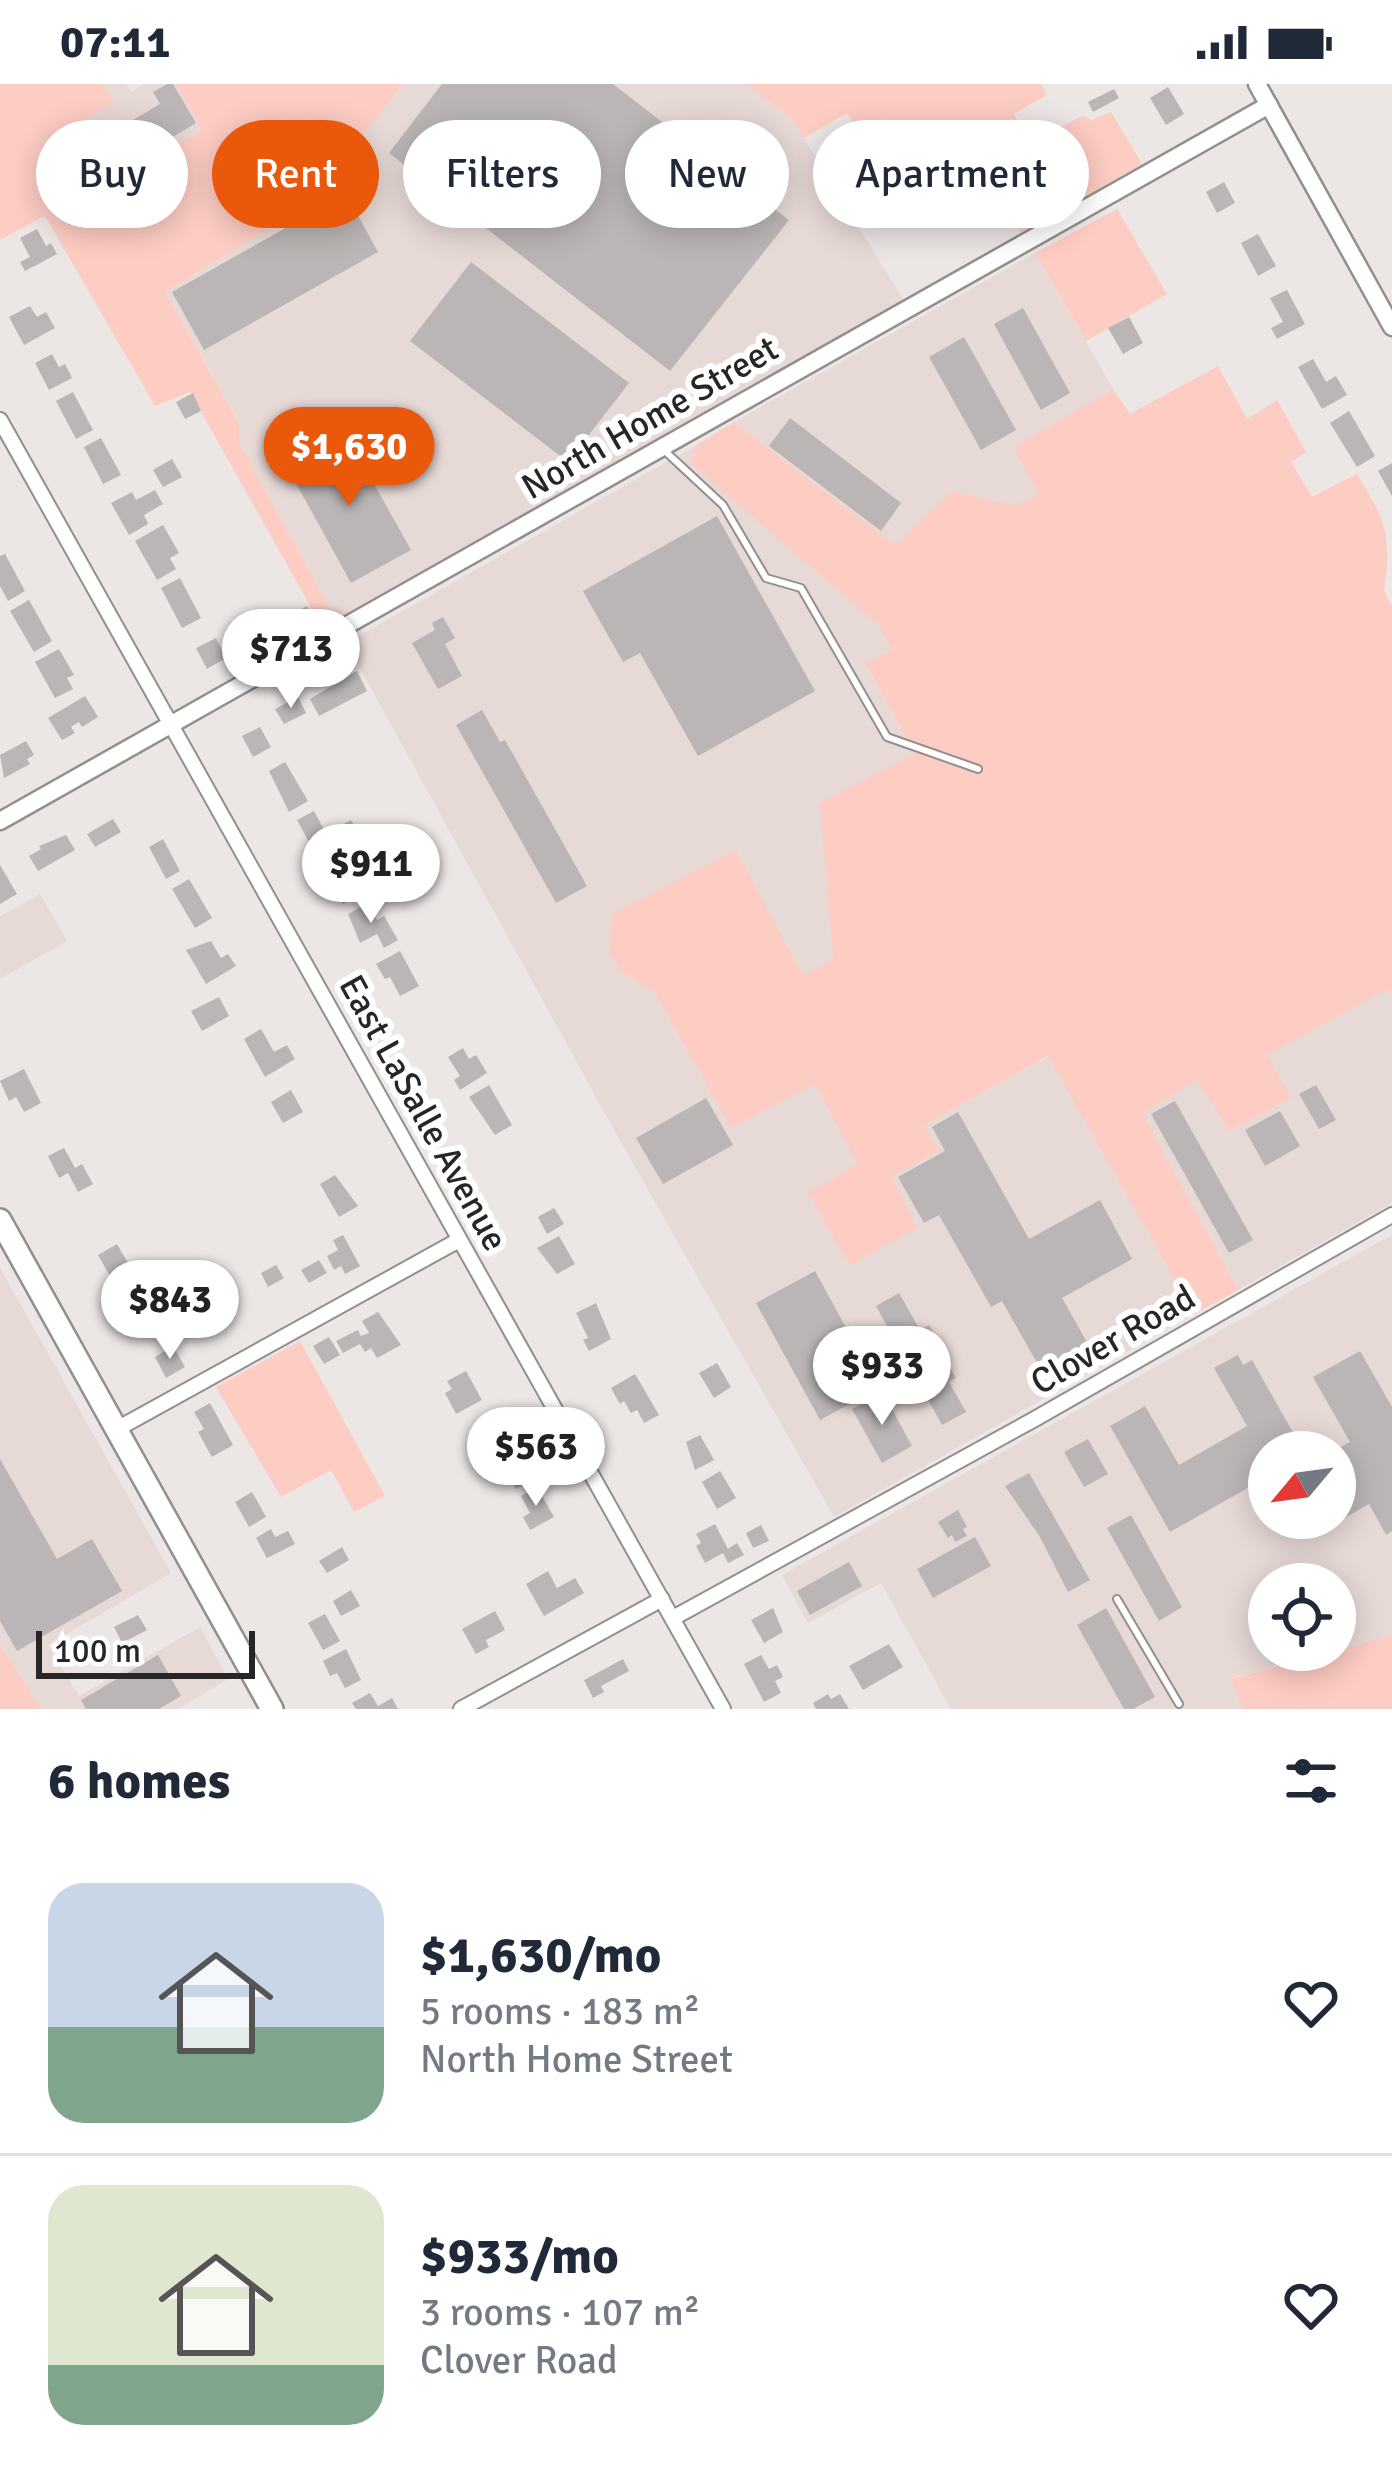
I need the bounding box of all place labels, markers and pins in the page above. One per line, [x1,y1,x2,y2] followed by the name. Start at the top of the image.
[251,407,447,509] pin: $1,630
[220,609,362,711] pin: $713
[300,824,442,926] pin: $911
[99,1260,241,1362] pin: $843
[811,1326,953,1428] pin: $933
[465,1407,607,1509] pin: $563

